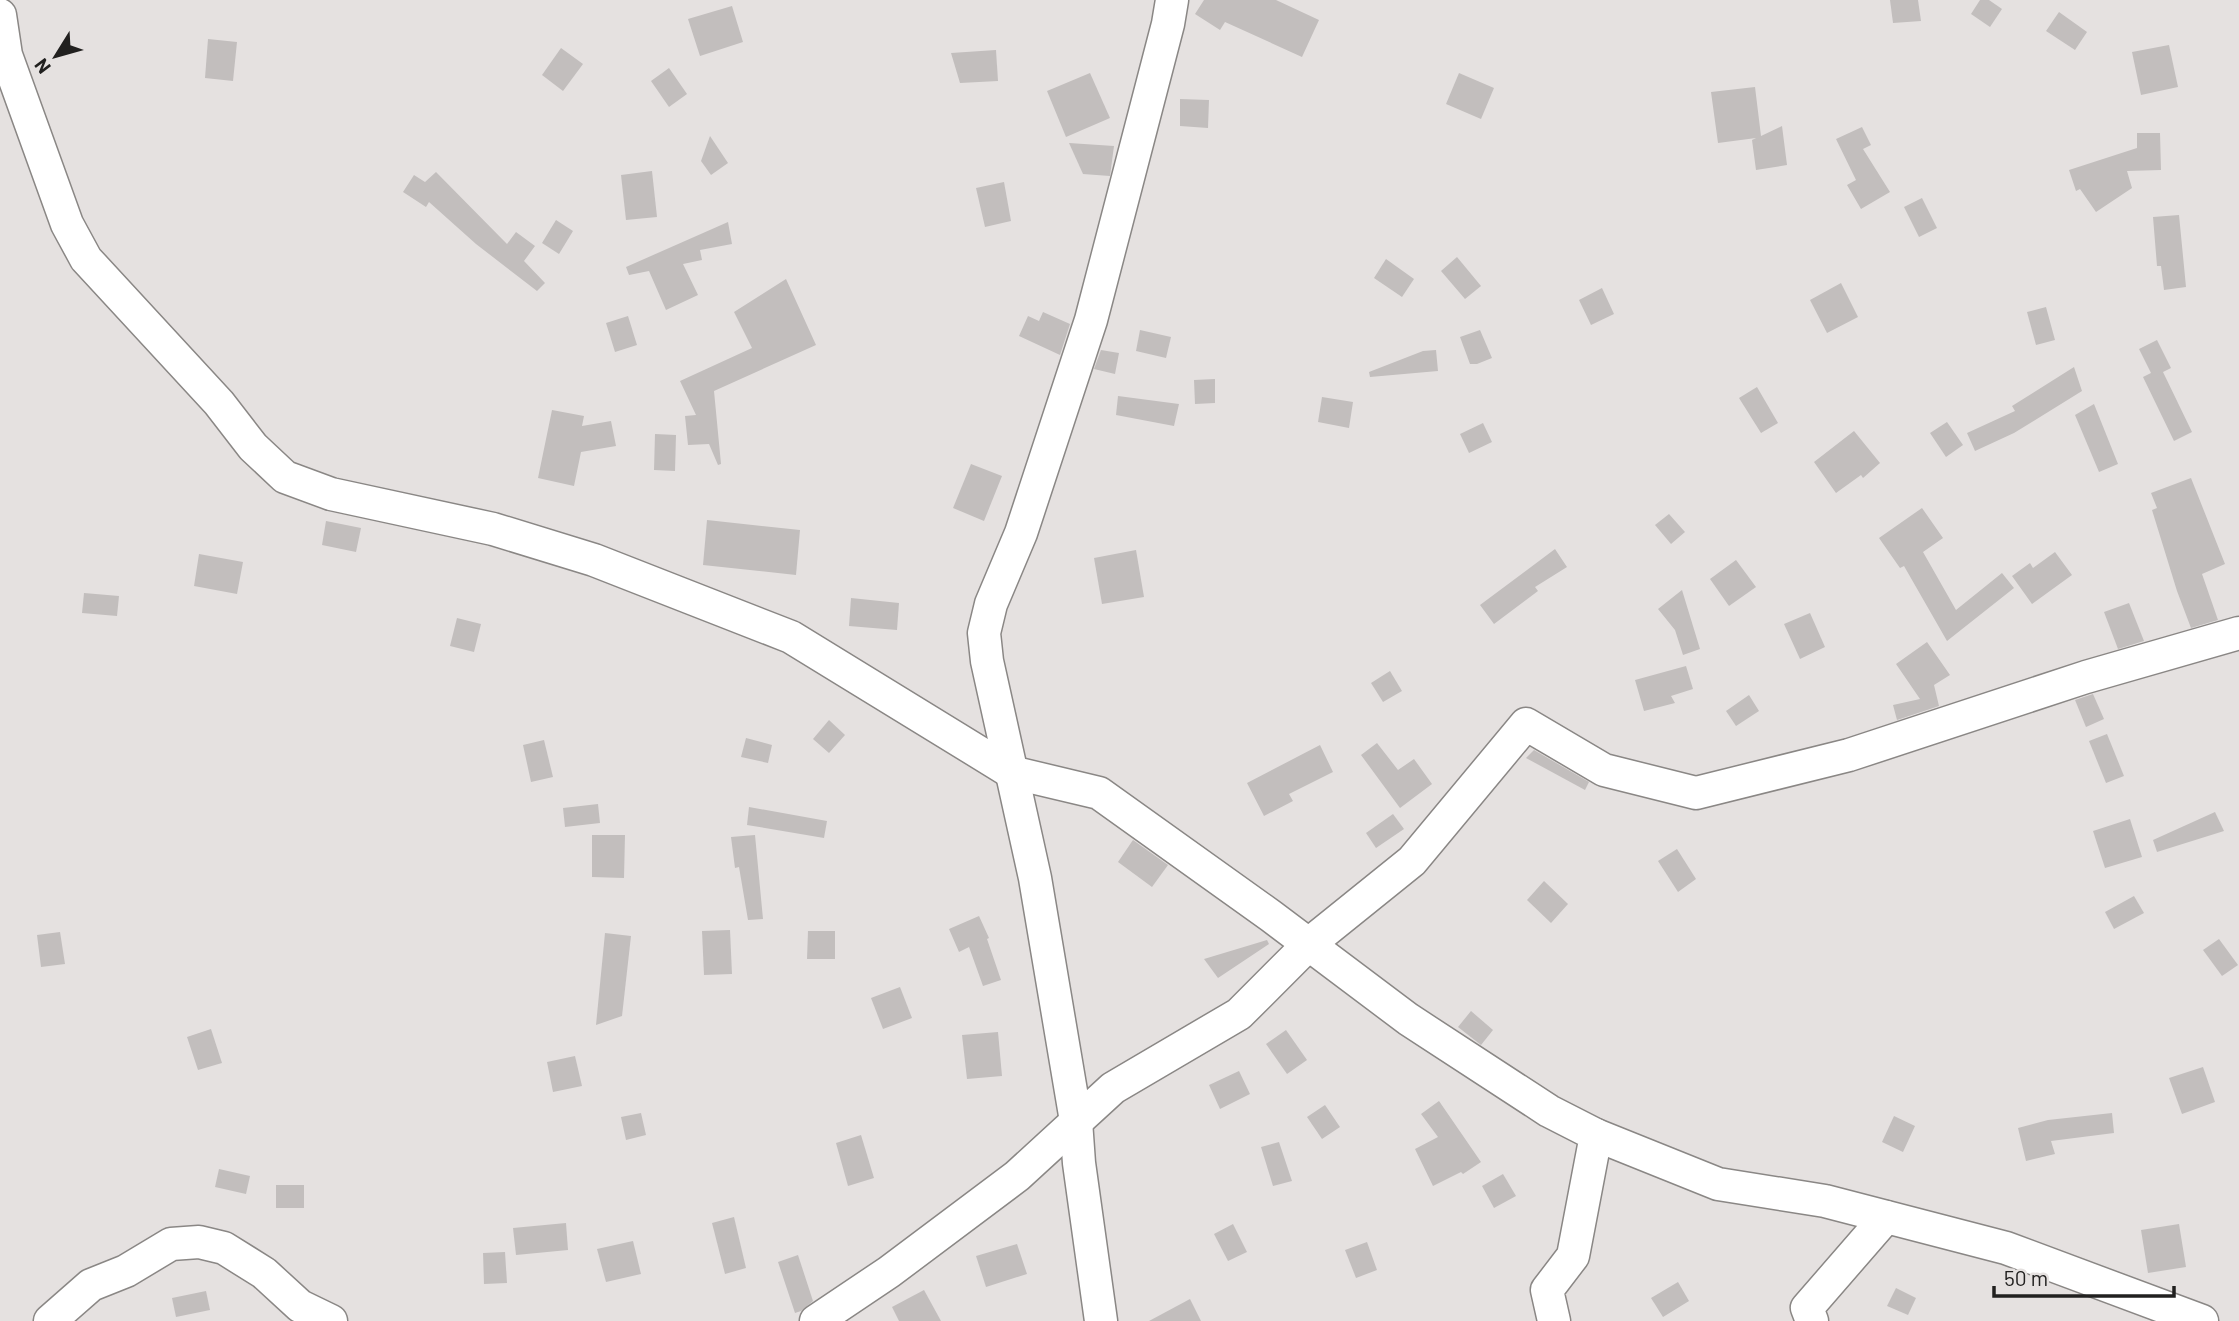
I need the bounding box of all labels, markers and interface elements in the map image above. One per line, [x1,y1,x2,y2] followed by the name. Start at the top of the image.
[21,21,91,91] north arrow
[29,55,55,79] text: N
[1994,1254,2174,1298] scale bar
[2004,1265,2048,1290] text: 50 m

